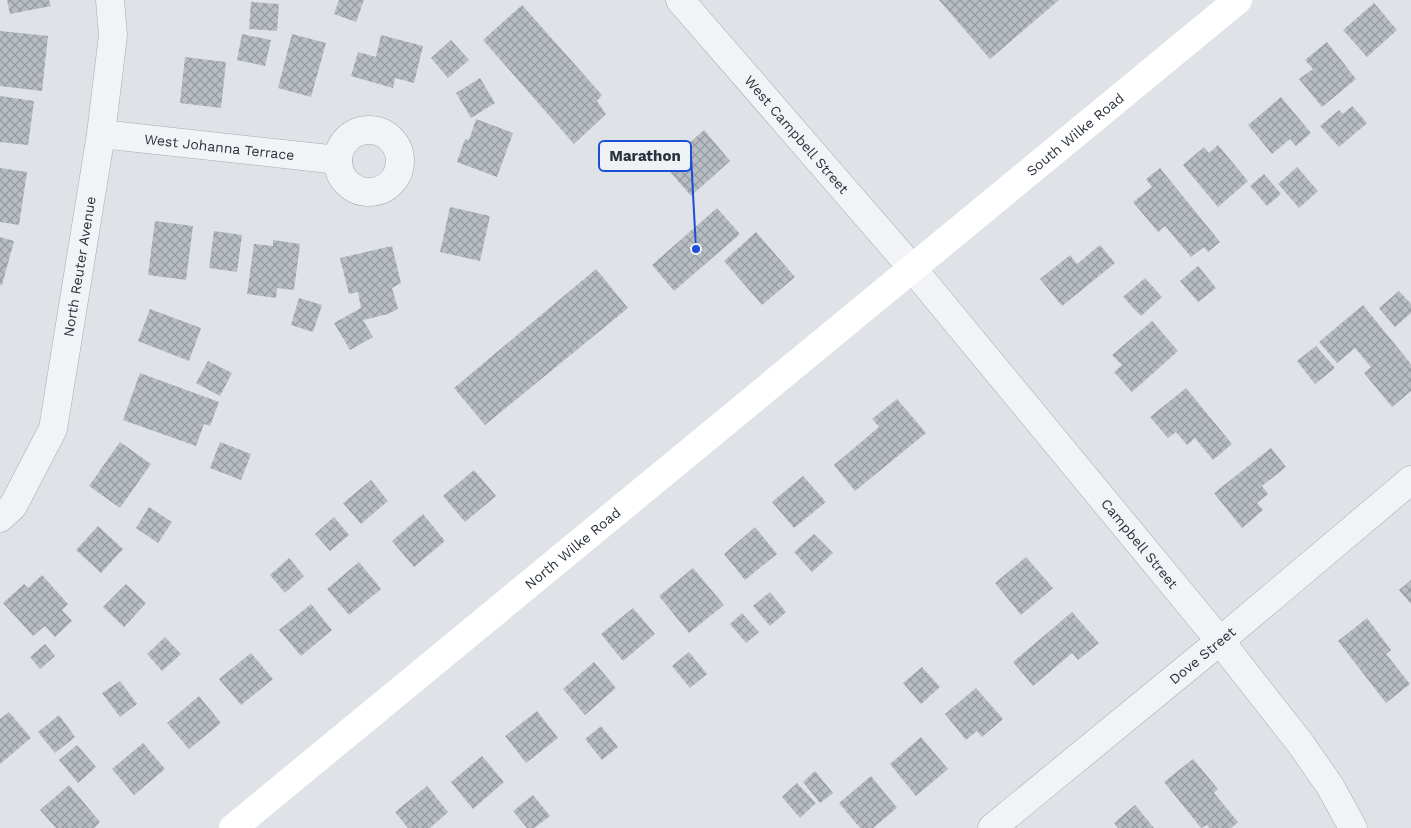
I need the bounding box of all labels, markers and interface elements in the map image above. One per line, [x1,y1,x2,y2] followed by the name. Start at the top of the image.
[741,72,852,197] street label: West Campbell Street
[1023,90,1127,179] street label: South Wilke Road
[143,131,295,163] street label: West Johanna Terrace
[599,141,691,171] callout: Marathon
[609,147,681,165] text: Marathon
[60,195,99,338] street label: North Reuter Avenue
[1098,496,1181,592] street label: Campbell Street
[522,504,624,592] street label: North Wilke Road
[1166,623,1239,687] street label: Dove Street

